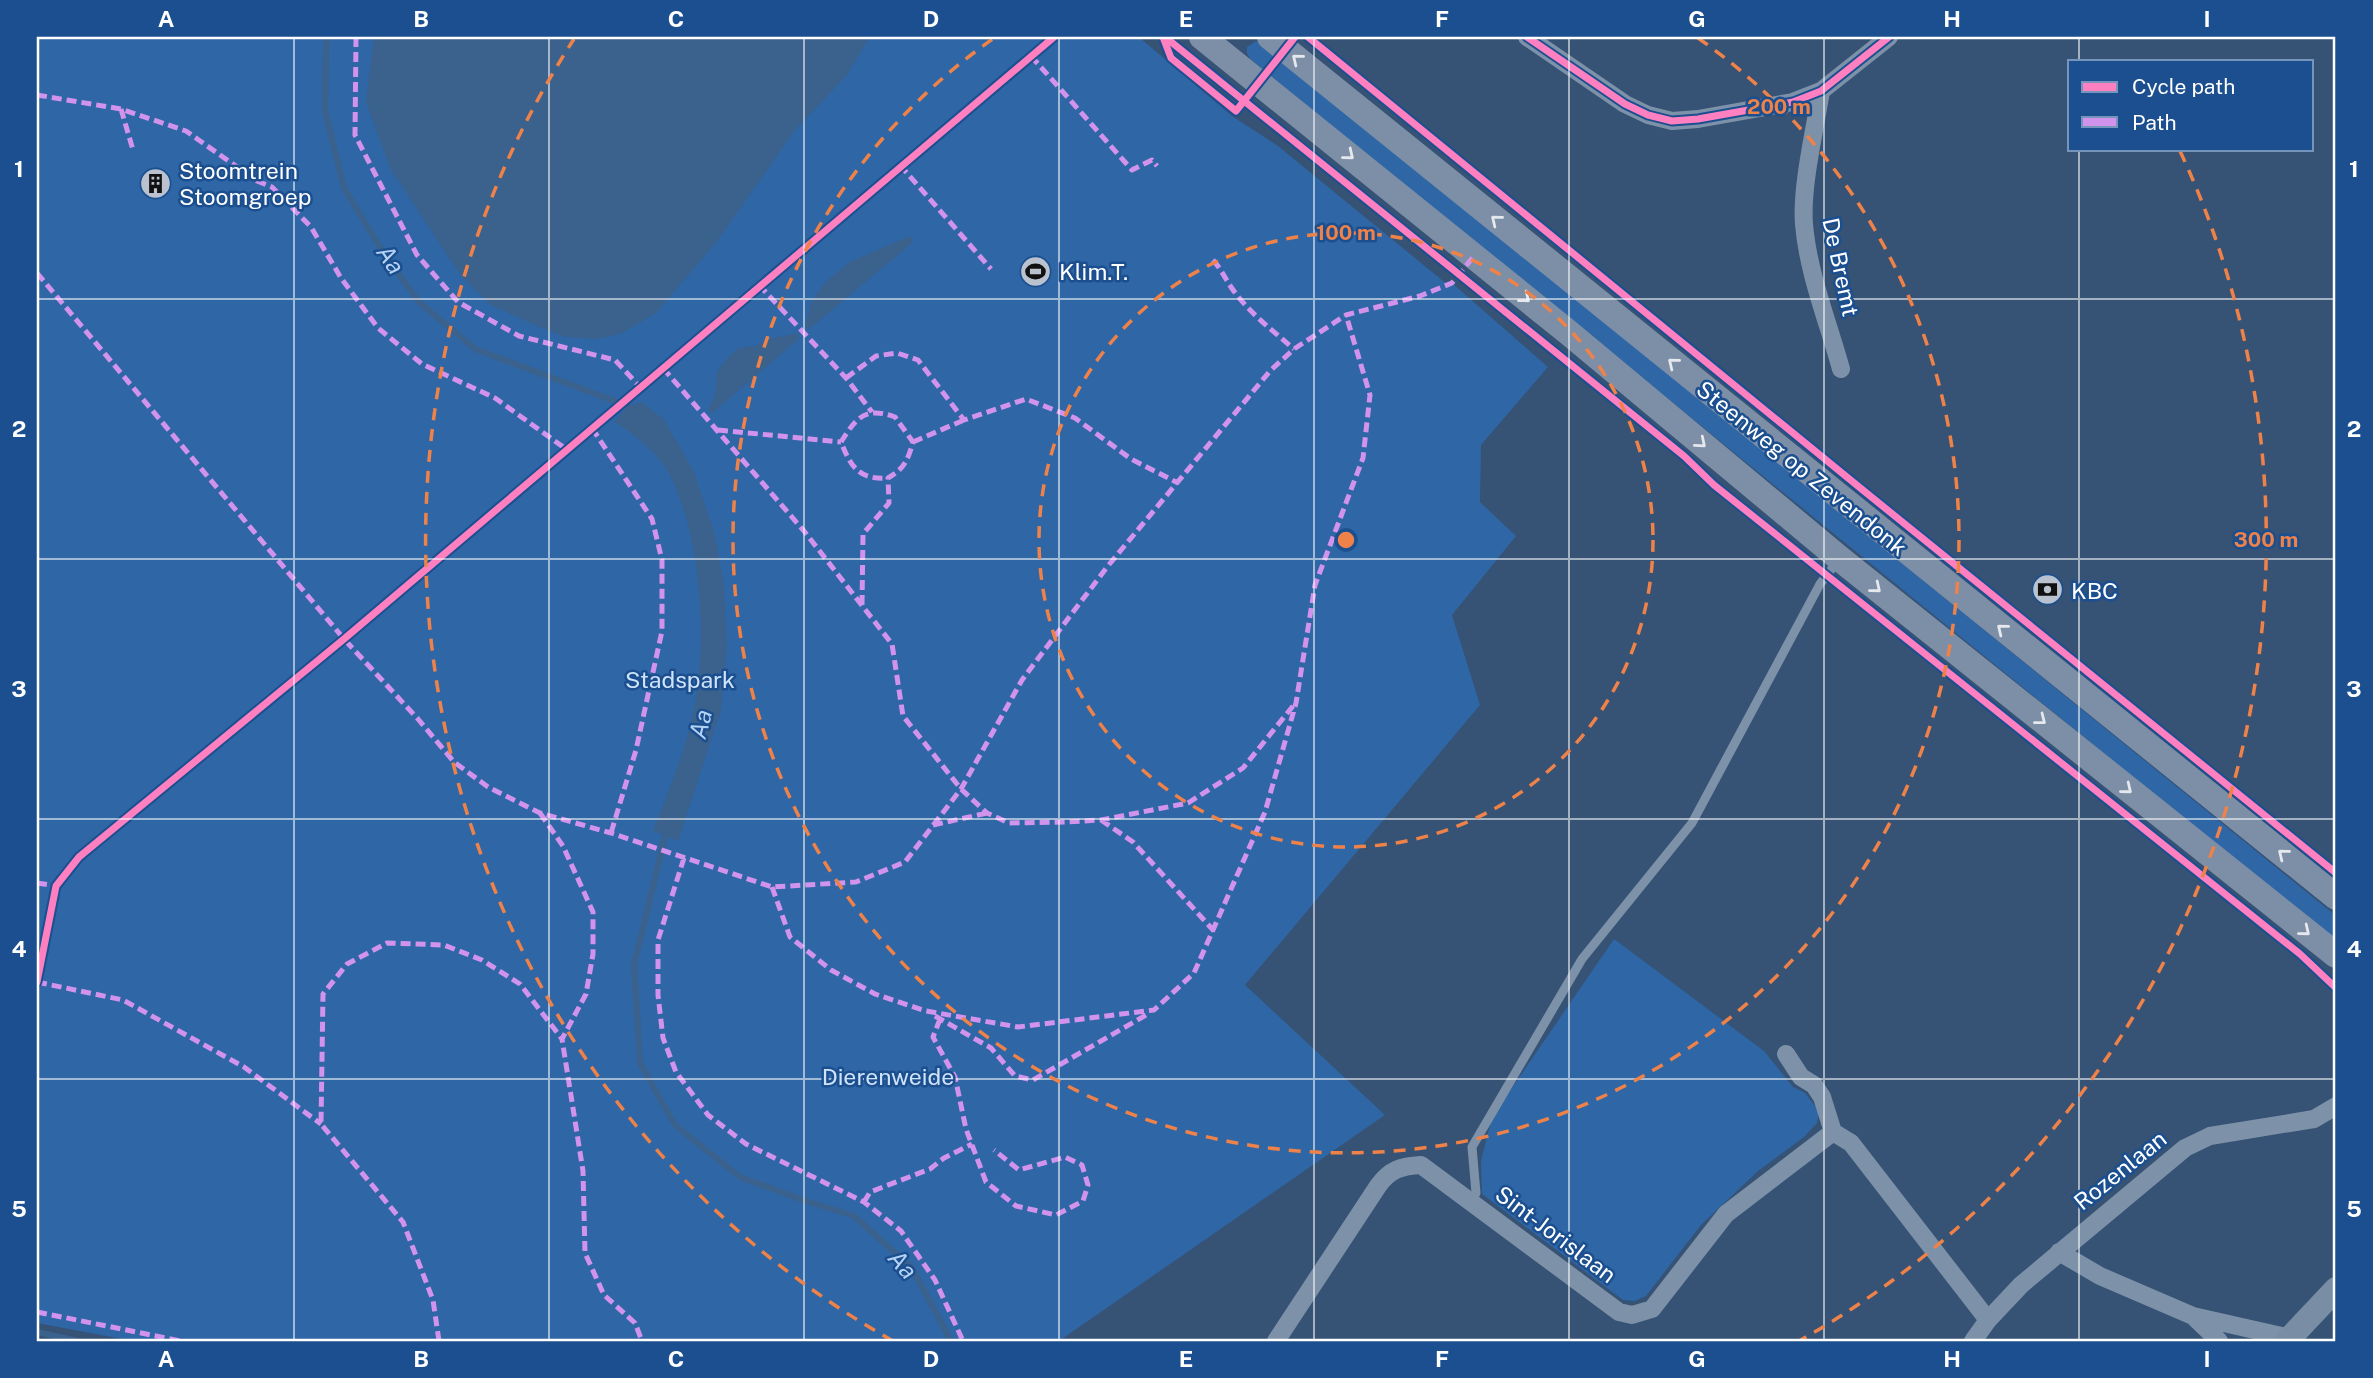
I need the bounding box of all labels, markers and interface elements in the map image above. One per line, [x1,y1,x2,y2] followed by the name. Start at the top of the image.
[158,5,175,32] text: A
[413,5,429,32] text: B
[668,5,684,32] text: C
[923,5,939,32] text: D
[1179,5,1193,32] text: E
[1435,5,1449,32] text: F
[1688,5,1706,32] text: G
[1943,5,1961,32] text: H
[2203,5,2211,32] text: I
[1293,55,1306,67] one-way arrow
[2068,60,2314,150] legend
[2132,74,2235,99] text: Cycle path
[1747,94,1811,119] text: 200 m
[2132,110,2177,135] text: Path
[1341,146,1353,159] one-way arrow
[14,155,24,182] text: 1
[2349,155,2359,182] text: 1
[179,157,311,210] place label: Stoomtrein Stoomgroep
[139,166,173,200] building icon: Stoomtrein Stoomgroep
[1491,215,1503,228] one-way arrow
[1817,215,1865,319] street label: De Bremt
[1316,220,1376,245] text: 100 m
[371,239,411,279] water label: Aa
[1019,254,1053,288] sports icon: Klim.T.
[1059,258,1128,285] place label: Klim.T.
[1517,290,1530,302] one-way arrow
[1668,359,1681,371] one-way arrow
[1691,375,1913,561] street label: Steenweg op Zevendonk
[12,415,26,442] text: 2
[2347,415,2361,442] text: 2
[1692,435,1705,447] one-way arrow
[2234,527,2298,552] text: 300 m
[1334,528,1358,552] centre of rings
[2031,573,2065,607] bank icon: KBC
[2071,577,2118,604] place label: KBC
[1868,580,1881,592] one-way arrow
[1998,624,2010,637] one-way arrow
[625,666,735,693] park label: Stadspark
[11,675,27,702] text: 3
[2346,675,2362,702] text: 3
[683,706,717,742] water label: Aa
[2033,711,2046,724] one-way arrow
[2119,781,2132,793] one-way arrow
[2279,850,2291,863] one-way arrow
[2298,922,2310,935] one-way arrow
[11,935,27,962] text: 4
[2346,935,2362,962] text: 4
[822,1063,954,1090] park label: Dierenweide
[2068,1125,2172,1215] street label: Rozenlaan
[1490,1180,1622,1288] street label: Sint-Jorislaan
[11,1195,27,1222] text: 5
[2346,1195,2362,1222] text: 5
[883,1244,923,1284] water label: Aa
[158,1345,175,1372] text: A
[413,1345,429,1372] text: B
[668,1345,684,1372] text: C
[923,1345,939,1372] text: D
[1179,1345,1193,1372] text: E
[1435,1345,1449,1372] text: F
[1688,1345,1706,1372] text: G
[1943,1345,1961,1372] text: H
[2203,1345,2211,1372] text: I

